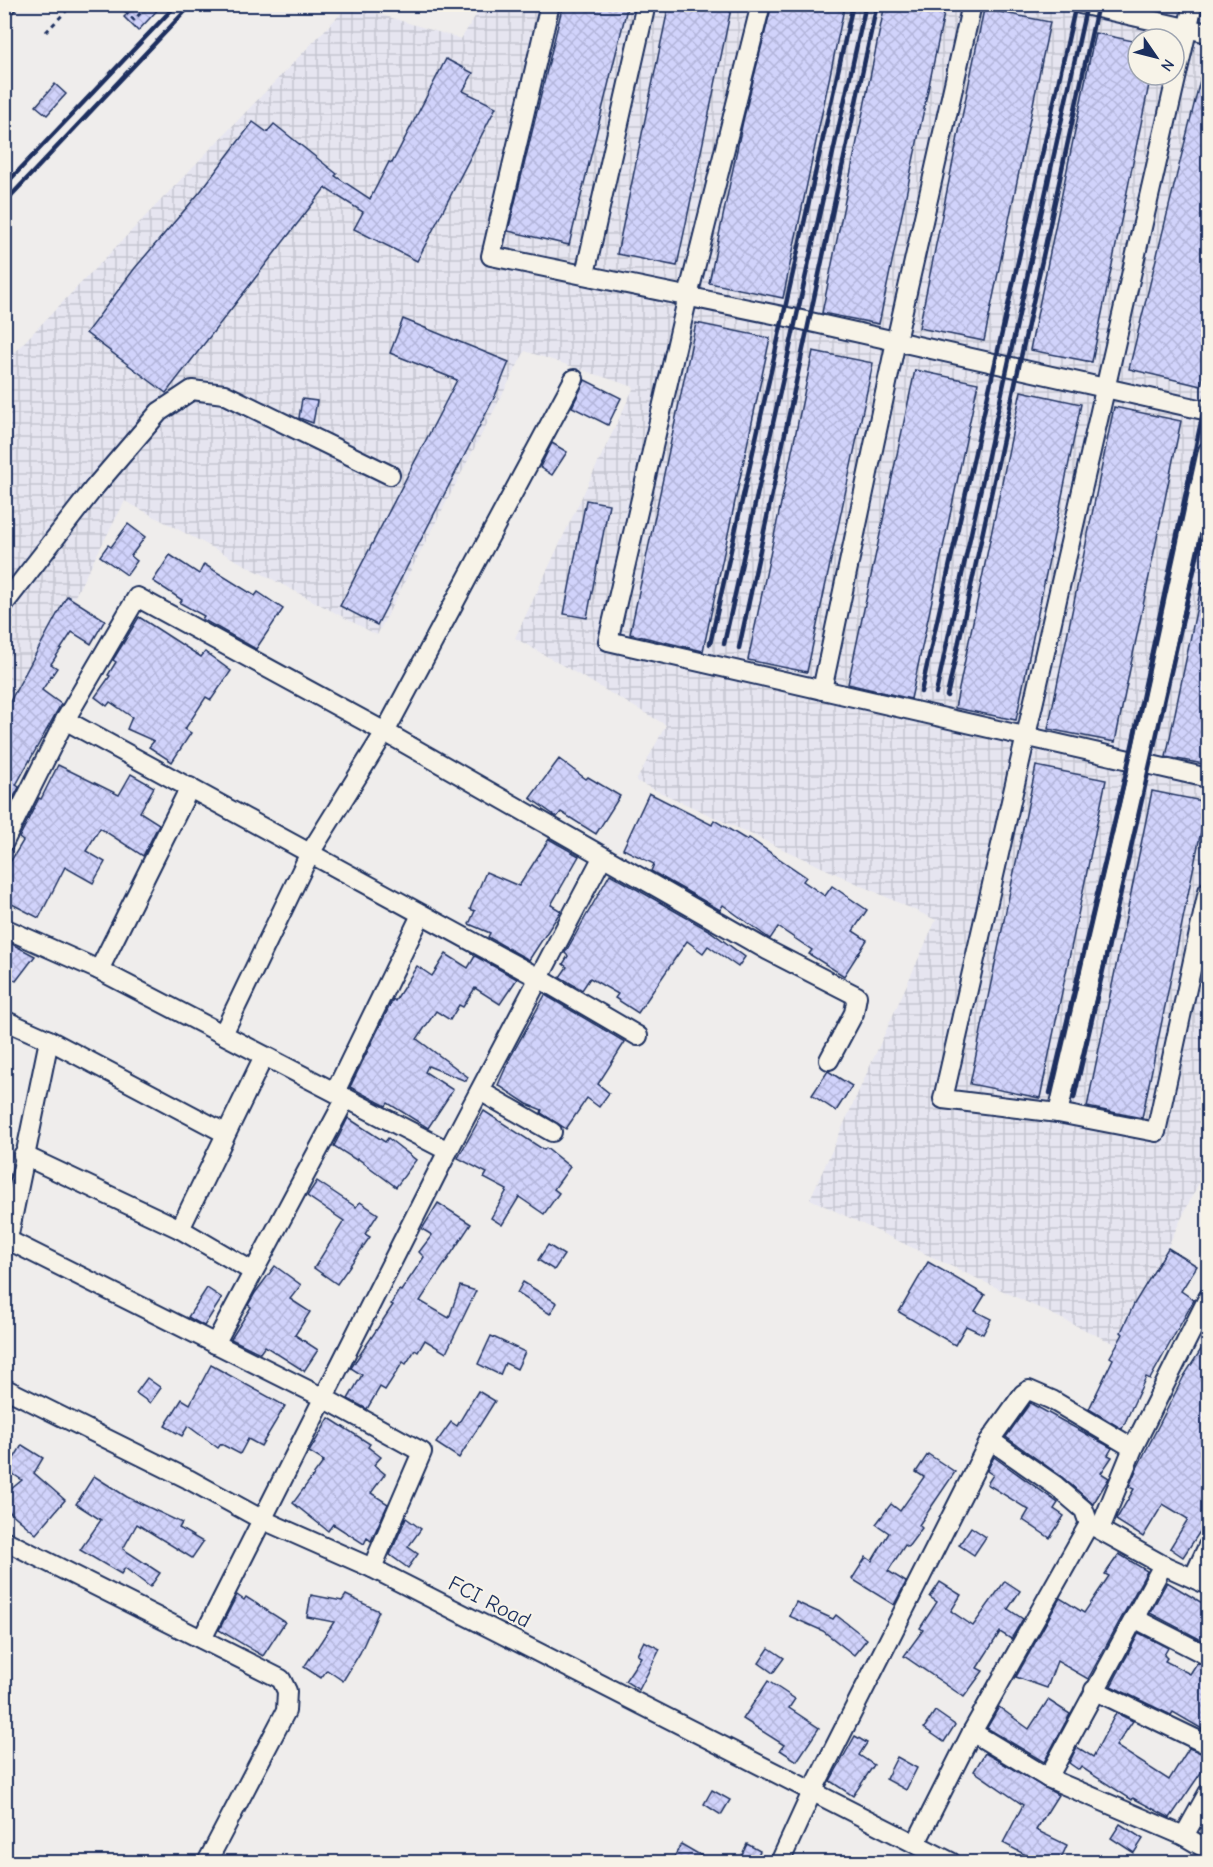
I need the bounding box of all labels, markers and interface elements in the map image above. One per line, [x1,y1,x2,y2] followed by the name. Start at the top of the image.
[1126,27,1186,87] north arrow
[1157,56,1178,74] text: N
[444,1570,535,1634] street label: FCI Road

